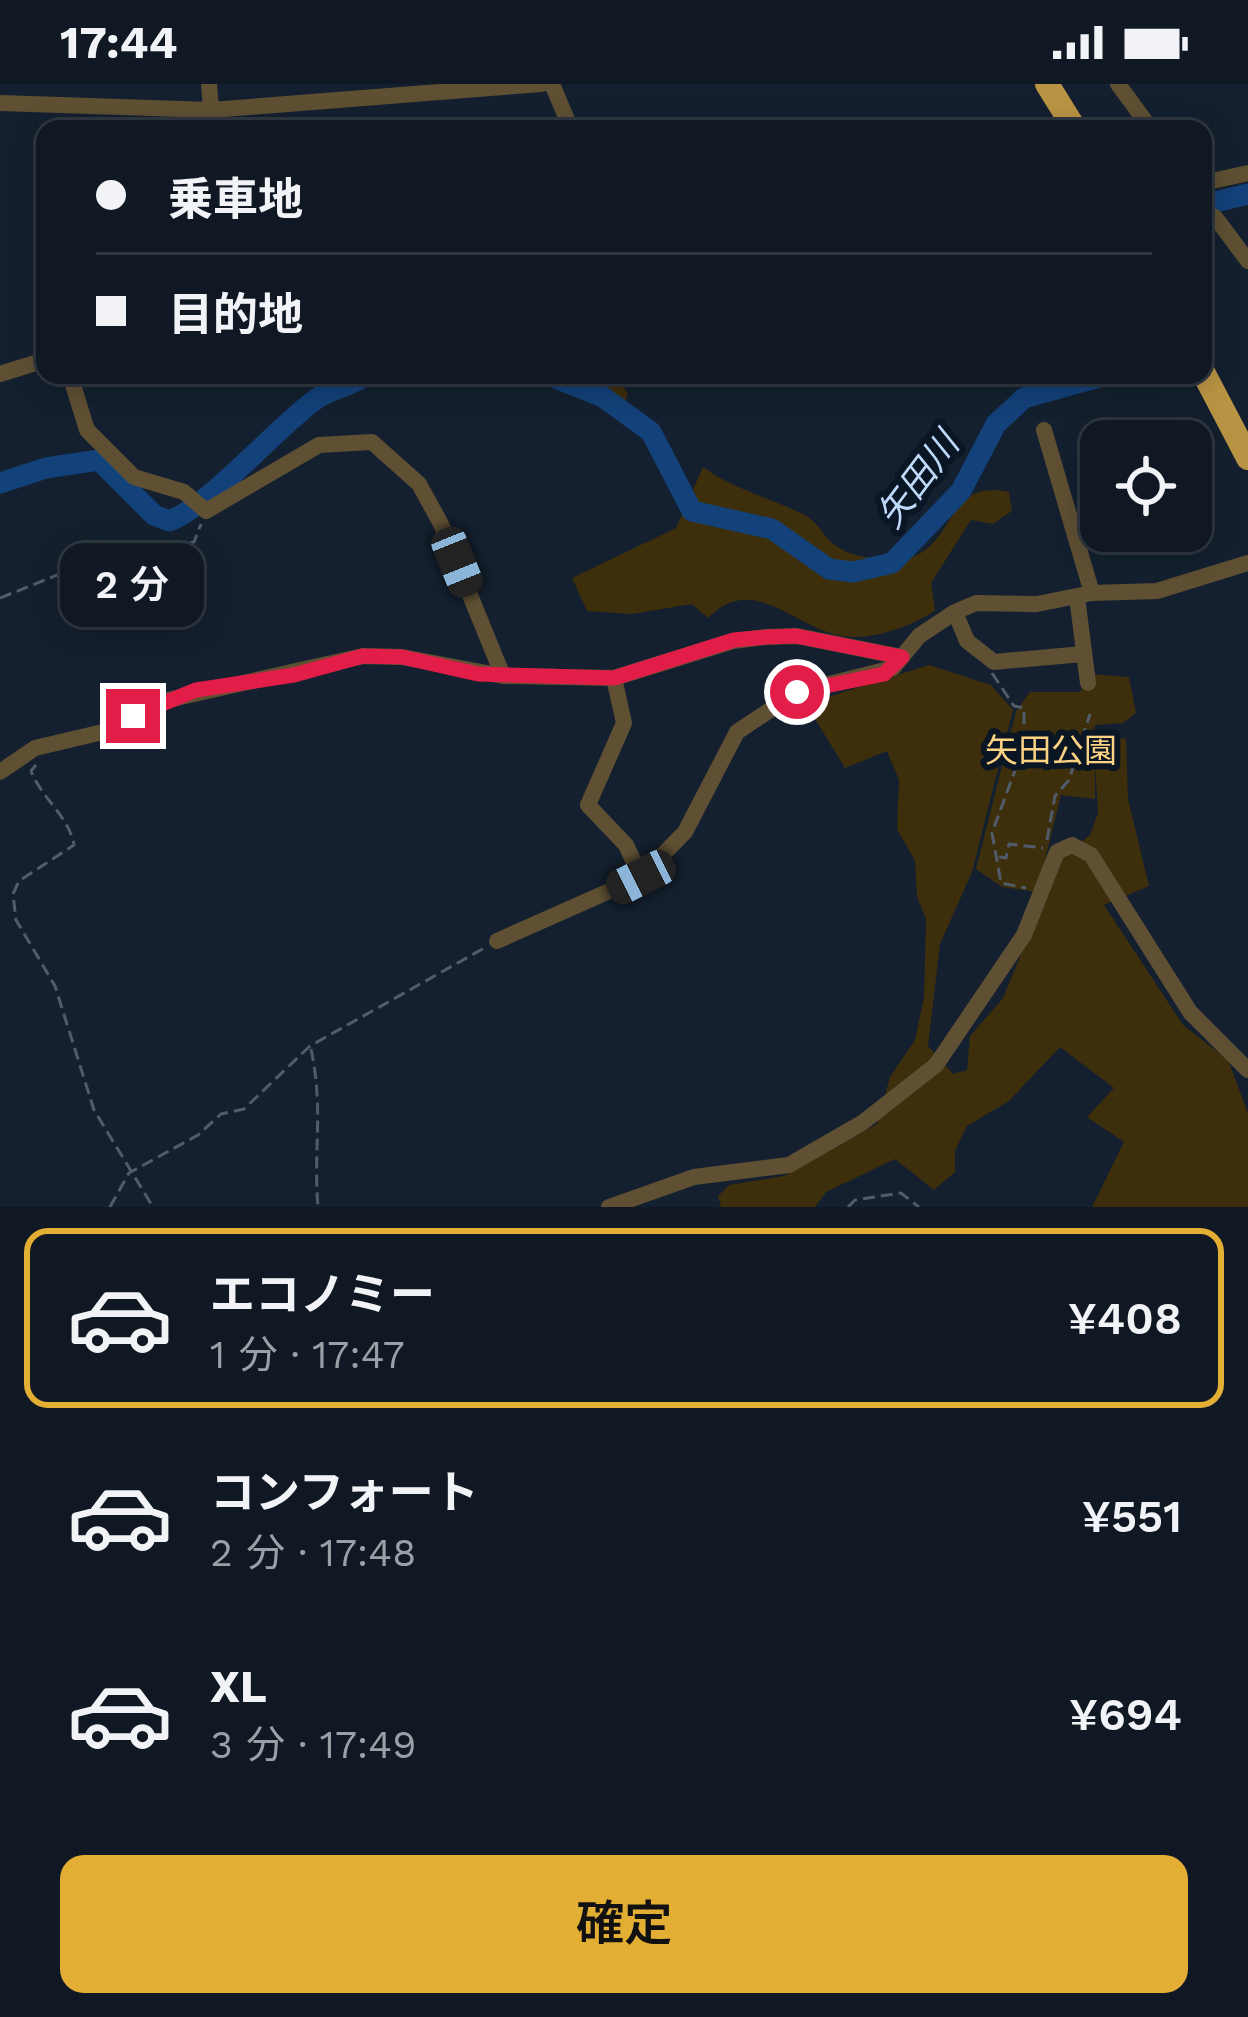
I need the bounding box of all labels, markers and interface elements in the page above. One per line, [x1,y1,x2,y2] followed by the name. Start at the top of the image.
[60,16,178,69] text: 17:44
[168,173,303,226] text: 乗車地
[168,288,303,341] text: 目的地
[1080,420,1212,552] map controls
[1080,420,1212,552] button: locate
[869,421,970,536] water label: 矢田川
[427,522,487,602] car
[61,542,205,626] callout: 2 分
[95,562,169,607] text: 2 分
[770,665,824,719] route start
[106,689,160,743] route end
[985,731,1117,770] park label: 矢田公園
[601,845,681,909] car
[66,1264,174,1372] icon: car
[210,1268,435,1321] text: エコノミー
[1068,1292,1182,1345] text: ¥408
[210,1332,405,1377] text: 1 分 · 17:47
[66,1462,174,1570] icon: car
[210,1466,479,1519] text: コンフォート
[1082,1490,1182,1543] text: ¥551
[210,1530,416,1575] text: 2 分 · 17:48
[66,1660,174,1768] icon: car
[210,1660,267,1713] text: XL
[1069,1688,1182,1741] text: ¥694
[210,1722,416,1767] text: 3 分 · 17:49
[60,1855,1188,1993] button: 確定

